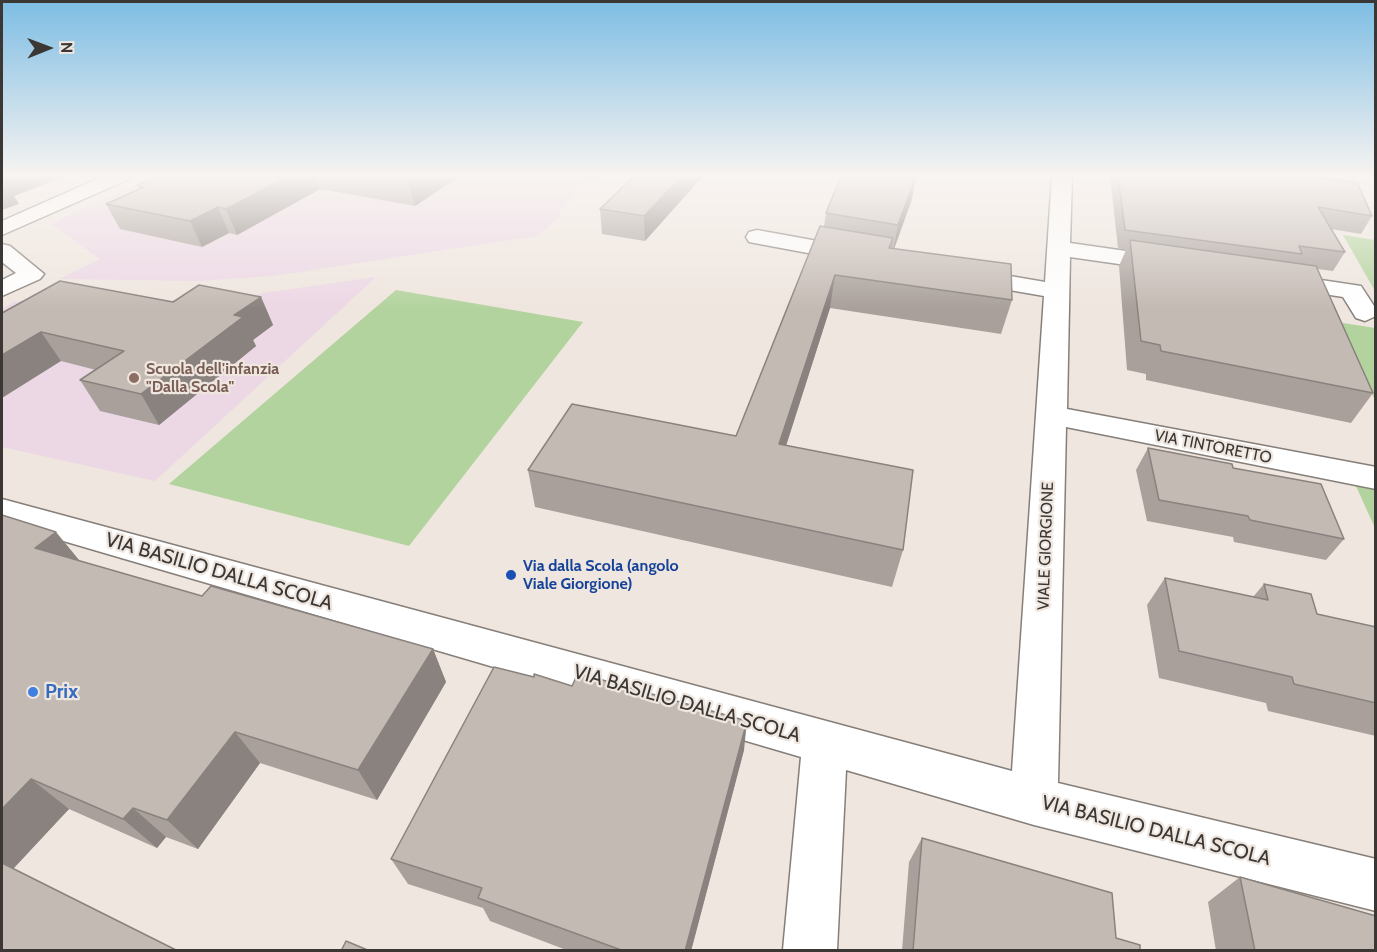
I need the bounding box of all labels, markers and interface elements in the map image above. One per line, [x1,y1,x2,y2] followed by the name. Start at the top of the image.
[18,18,78,78] north arrow
[57,42,76,53] text: N
[146,359,279,397] place label: Scuola dell'infanzia "Dalla Scola"
[127,371,141,385] marker: Scuola dell'infanzia "Dalla Scola"
[1153,426,1273,468] street label: VIA TINTORETTO
[1034,482,1058,610] street label: VIALE GIORGIONE
[103,528,335,616] street label: VIA BASILIO DALLA SCOLA
[523,556,679,594] place label: Via dalla Scola (angolo Viale Giorgione)
[504,568,518,582] marker: Via dalla Scola (angolo Viale Giorgione)
[571,660,803,748] street label: VIA BASILIO DALLA SCOLA
[45,680,78,704] place label: Prix
[26,685,40,699] marker: Prix
[1039,791,1273,871] street label: VIA BASILIO DALLA SCOLA

